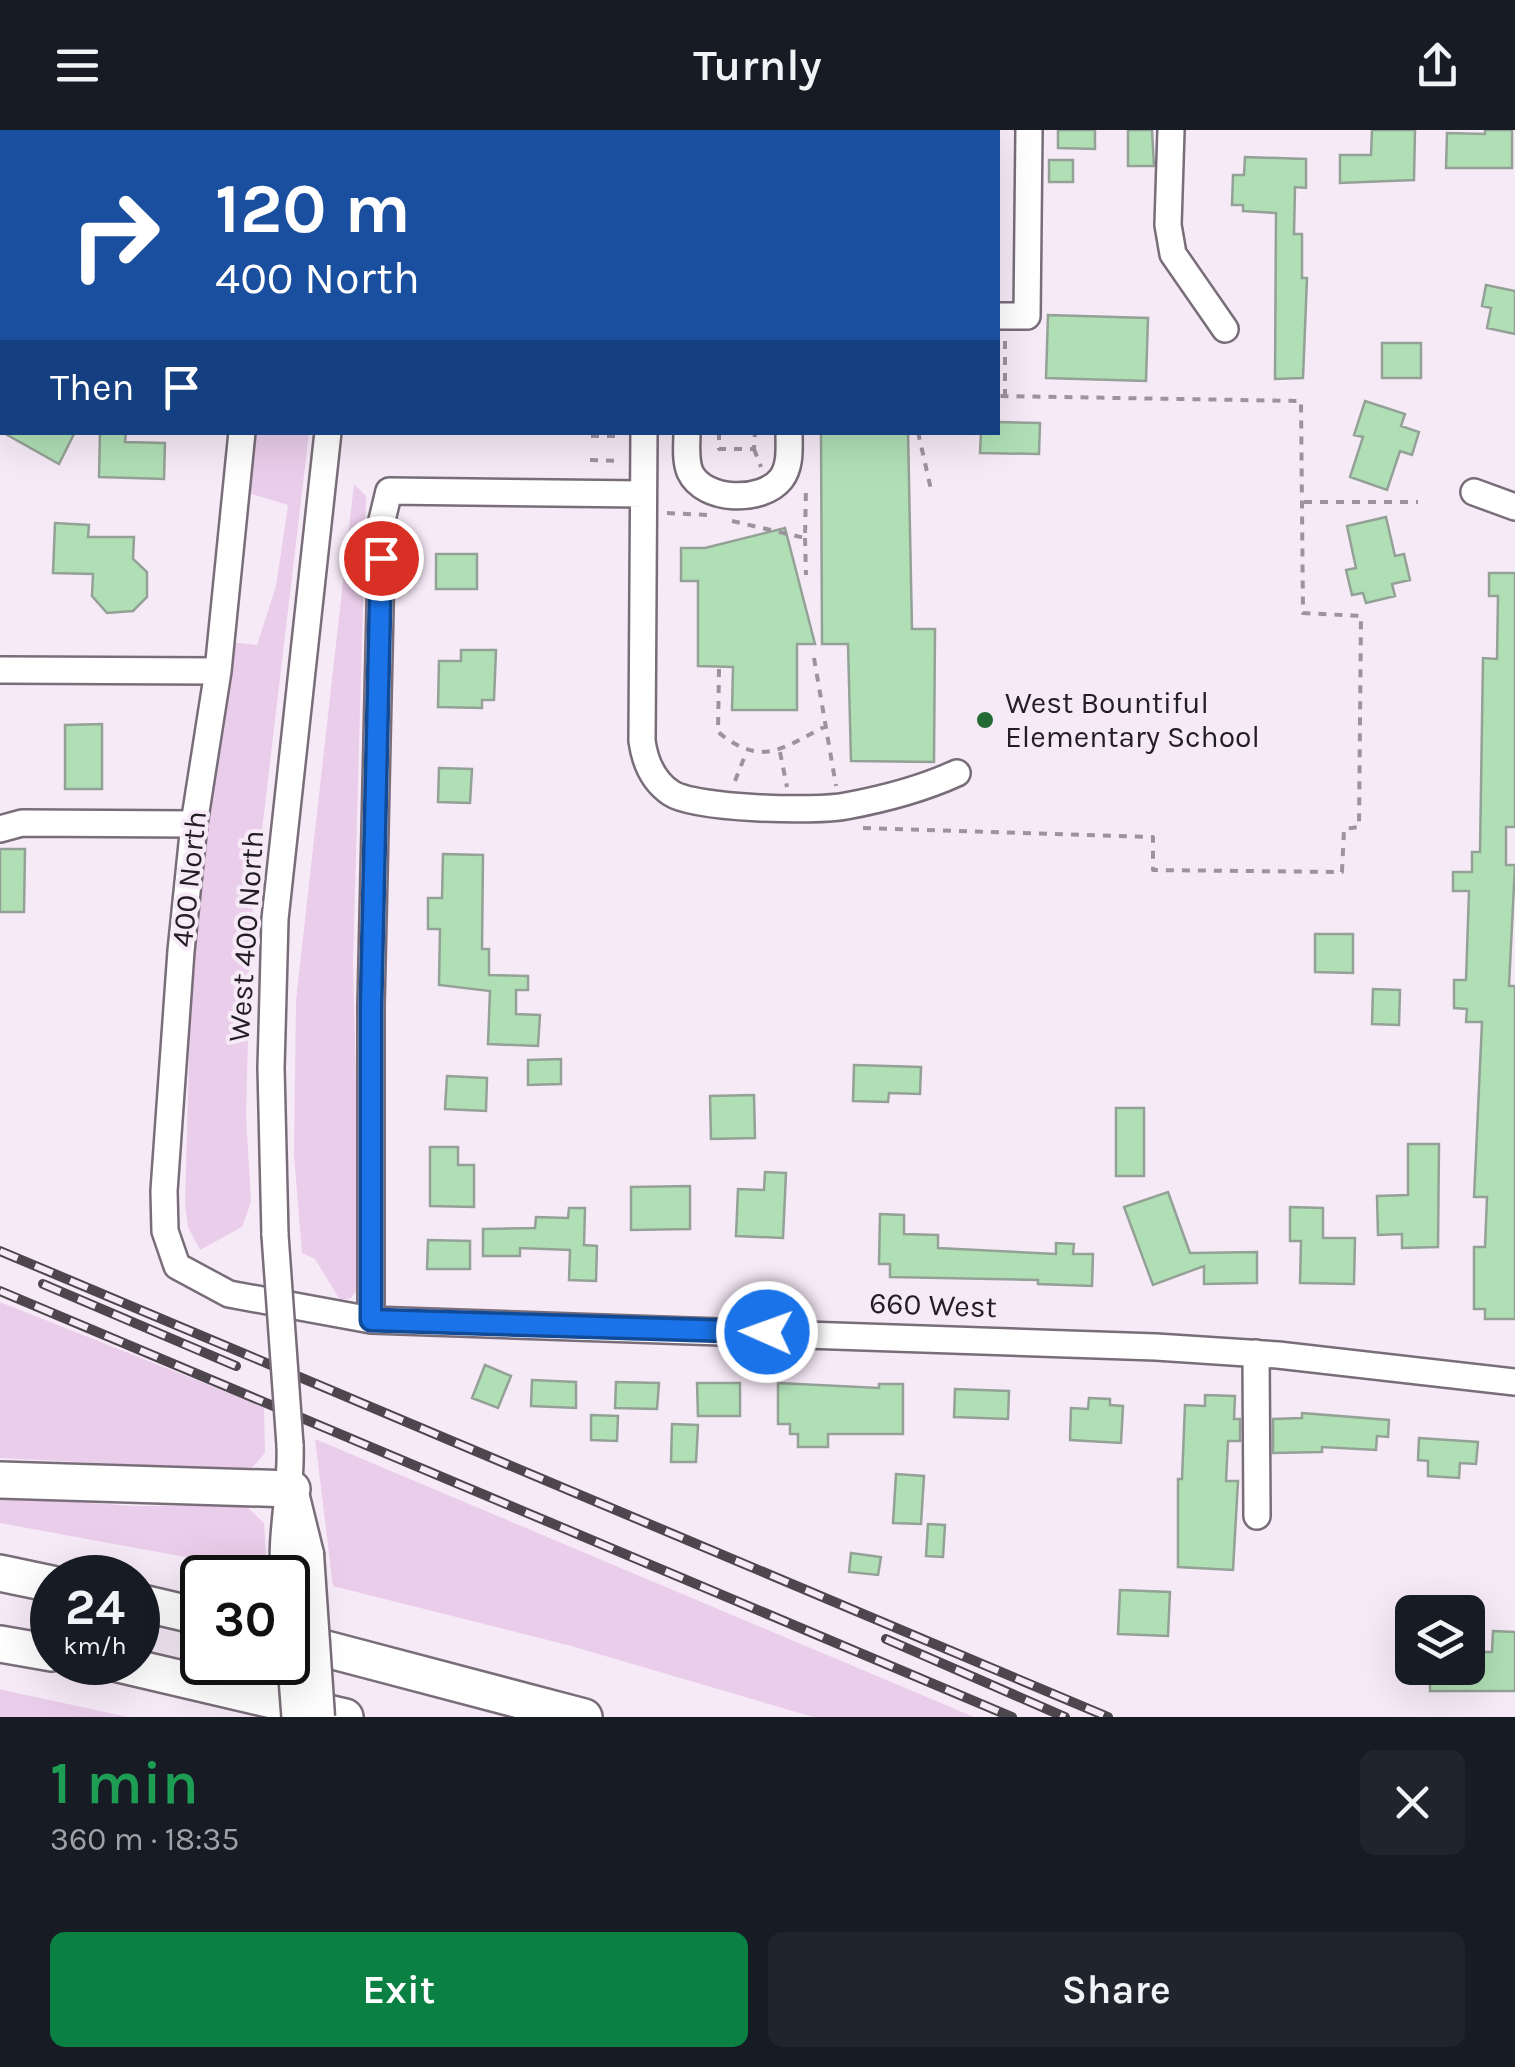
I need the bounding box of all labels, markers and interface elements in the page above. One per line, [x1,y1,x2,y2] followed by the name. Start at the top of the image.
[50,38,105,93] icon: menu
[1410,38,1465,93] icon: share
[693,39,822,91] text: Turnly
[215,168,411,250] text: 120 m
[50,170,180,300] icon: right
[215,252,420,304] text: 400 North
[154,360,209,415] icon: arrive
[50,365,134,410] text: Then
[339,516,424,601] pin
[354,531,409,586] icon: arrive
[1005,685,1260,755] place label: West Bountiful Elementary School
[974,709,996,731] marker: West Bountiful Elementary School
[164,809,214,949] street label: 400 North
[221,829,271,1043] street label: West 400 North
[715,1280,819,1384] position arrow
[869,1285,997,1325] street label: 660 West
[180,1555,310,1685] speed limit sign: 30
[65,1578,125,1637] text: 24
[1395,1595,1485,1685] map controls
[1395,1595,1485,1685] button: layers
[63,1631,127,1660] text: km/h
[50,1748,199,1818] text: 1 min
[1360,1750,1465,1855] button: close
[50,1821,239,1858] text: 360 m · 18:35
[50,1932,748,2047] button: Exit
[768,1932,1465,2047] button: Share

